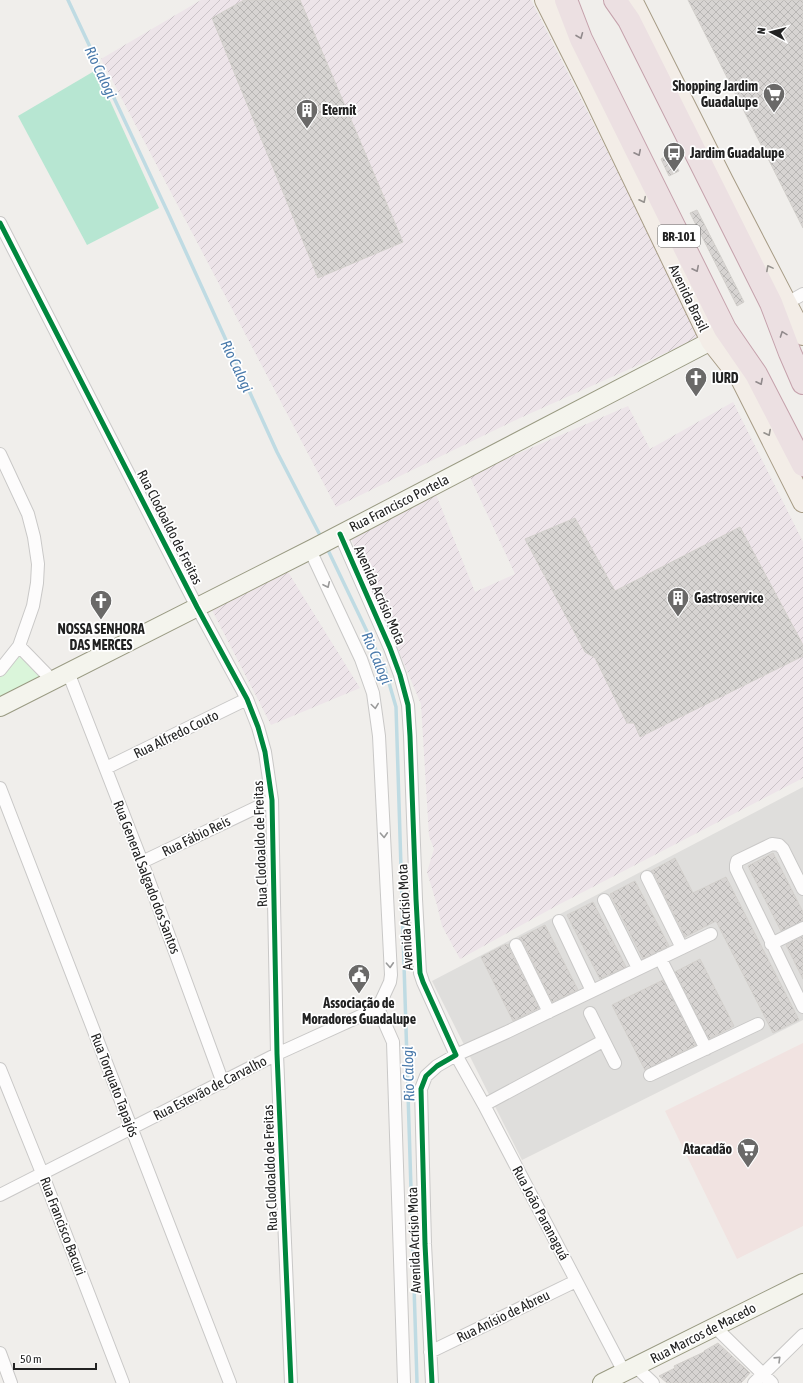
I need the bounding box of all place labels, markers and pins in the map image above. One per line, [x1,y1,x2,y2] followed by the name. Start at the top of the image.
[672,78,758,110] place label: Shopping Jardim Guadalupe
[761,81,787,114] supermarket icon: Shopping Jardim Guadalupe
[294,97,320,130] building icon: Eternit
[322,102,356,118] place label: Eternit
[661,140,687,173] bus stop icon: Jardim Guadalupe
[689,145,784,161] place label: Jardim Guadalupe
[683,365,709,398] church icon: IURD
[712,370,739,386] place label: IURD
[665,585,691,618] building icon: Gastroservice
[88,588,114,621] church icon: NOSSA SENHORA DAS MERCES
[694,590,764,606] place label: Gastroservice
[57,621,145,653] place label: NOSSA SENHORA DAS MERCES
[346,962,372,995] public building icon: Associação de Moradores Guadalupe
[302,995,416,1027] place label: Associação de Moradores Guadalupe
[735,1136,761,1169] supermarket icon: Atacadão
[682,1141,732,1157] place label: Atacadão

